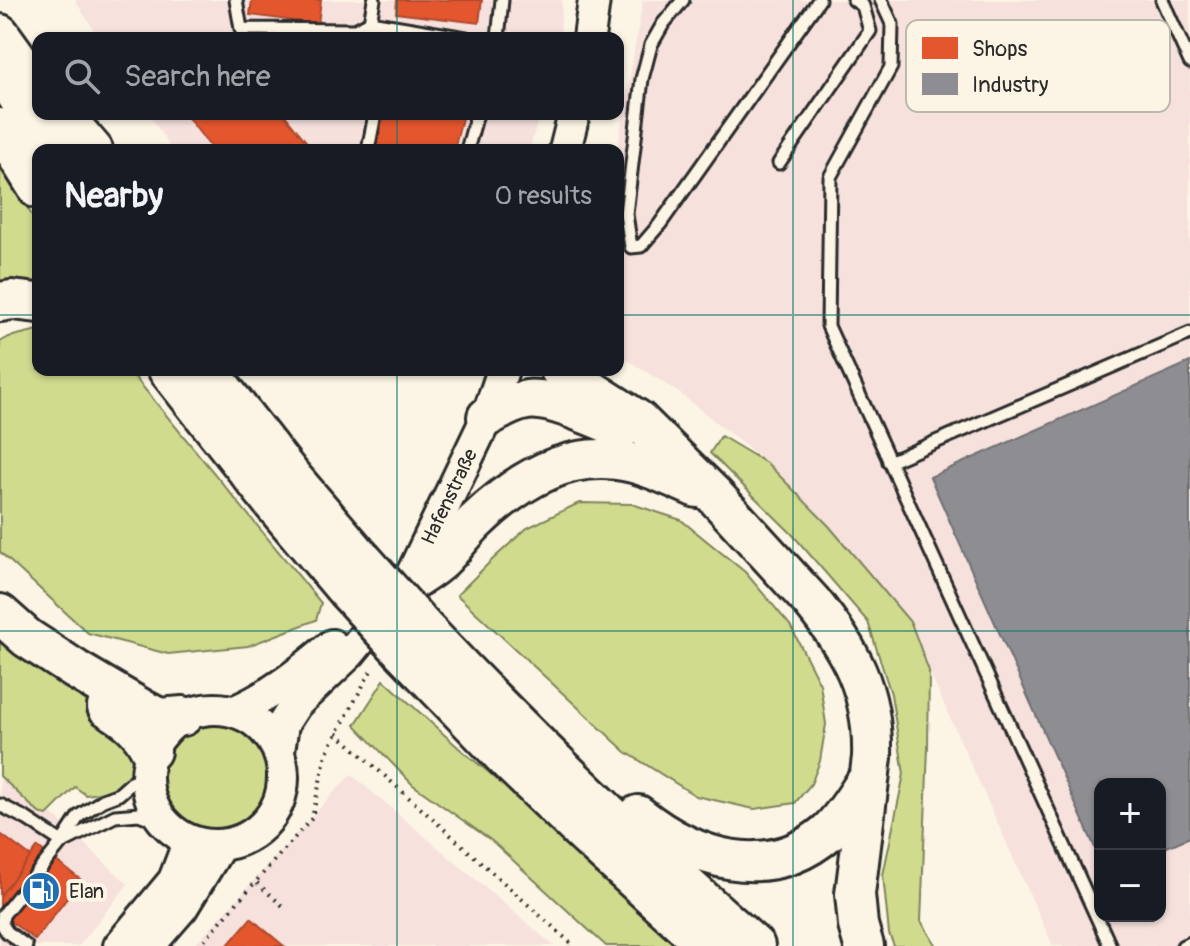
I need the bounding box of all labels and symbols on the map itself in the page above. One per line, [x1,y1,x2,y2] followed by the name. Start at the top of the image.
[906,20,1170,112] legend
[972,35,1028,63] text: Shops
[972,71,1048,99] text: Industry
[415,444,483,549] street label: Hafenstraße
[20,870,62,912] fuel station icon: Elan
[69,879,104,904] place label: Elan

